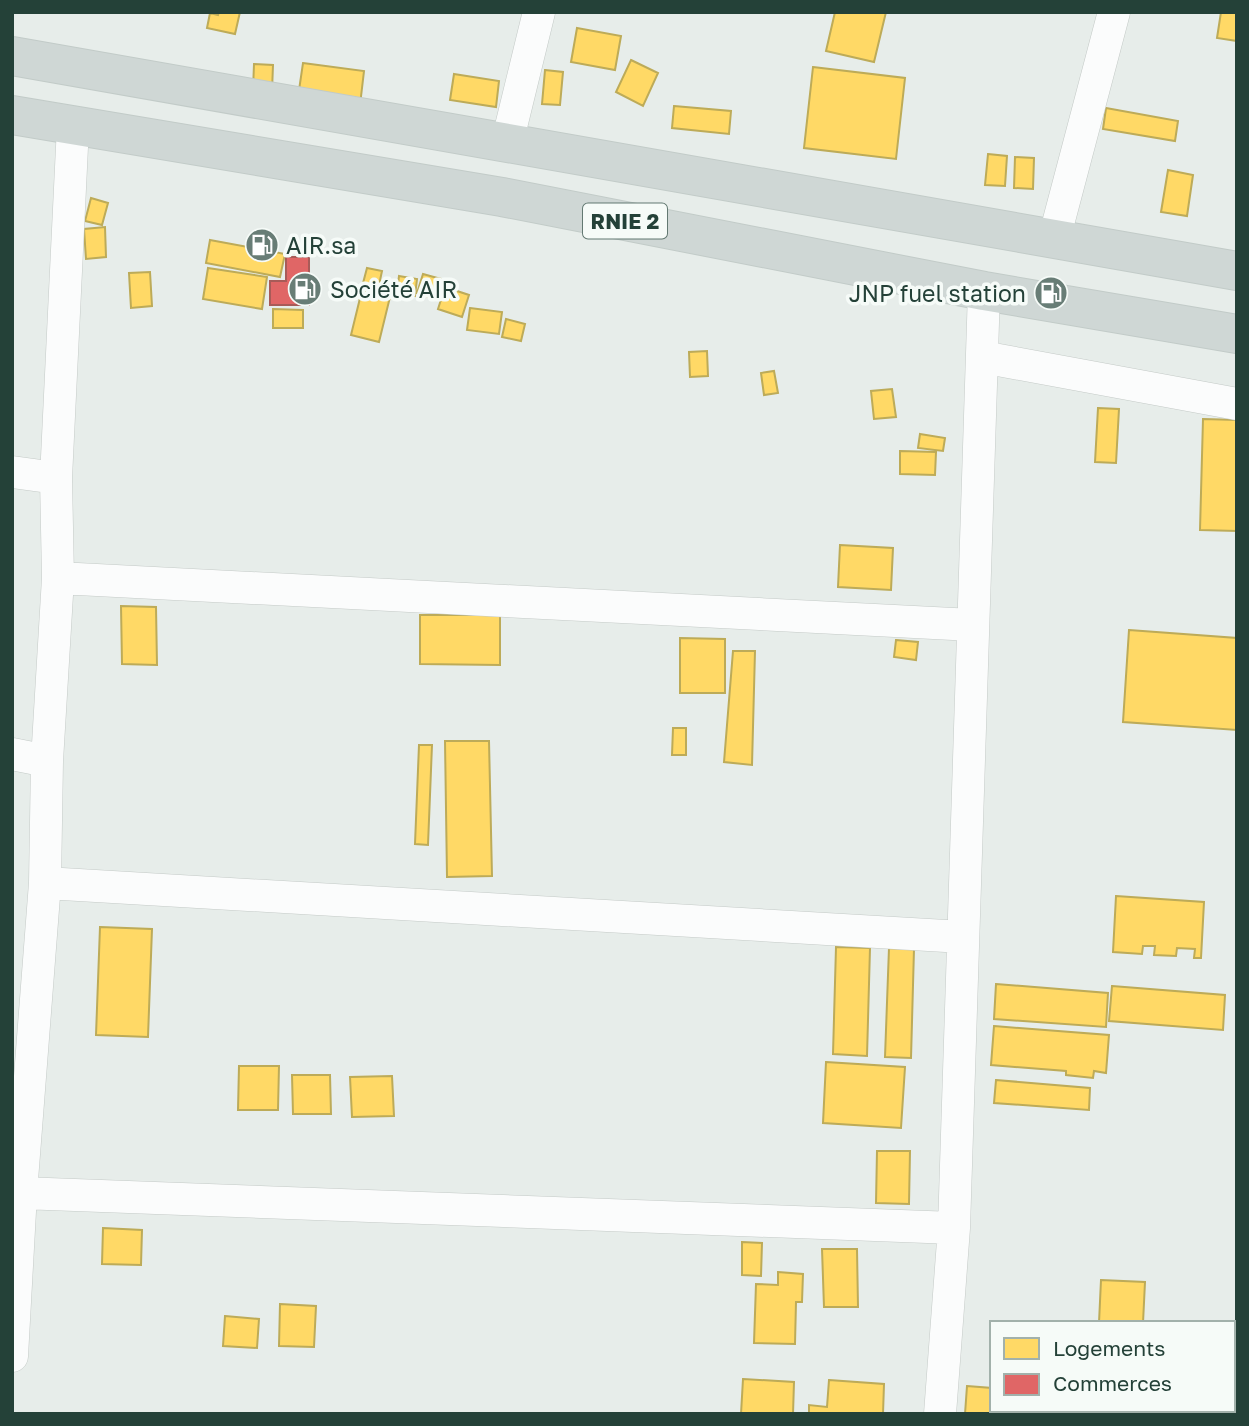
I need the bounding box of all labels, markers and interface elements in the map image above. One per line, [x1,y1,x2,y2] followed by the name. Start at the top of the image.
[583,204,667,238] road number: RNIE 2
[243,226,281,264] fuel station icon: AIR.sa
[286,231,356,259] place label: AIR.sa
[286,270,324,308] fuel station icon: Société AIR
[1032,274,1070,312] fuel station icon: JNP fuel station
[330,275,457,303] place label: Société AIR
[849,279,1026,307] place label: JNP fuel station
[990,1321,1235,1412] legend
[1053,1335,1165,1361] text: Logements
[1053,1370,1172,1396] text: Commerces

